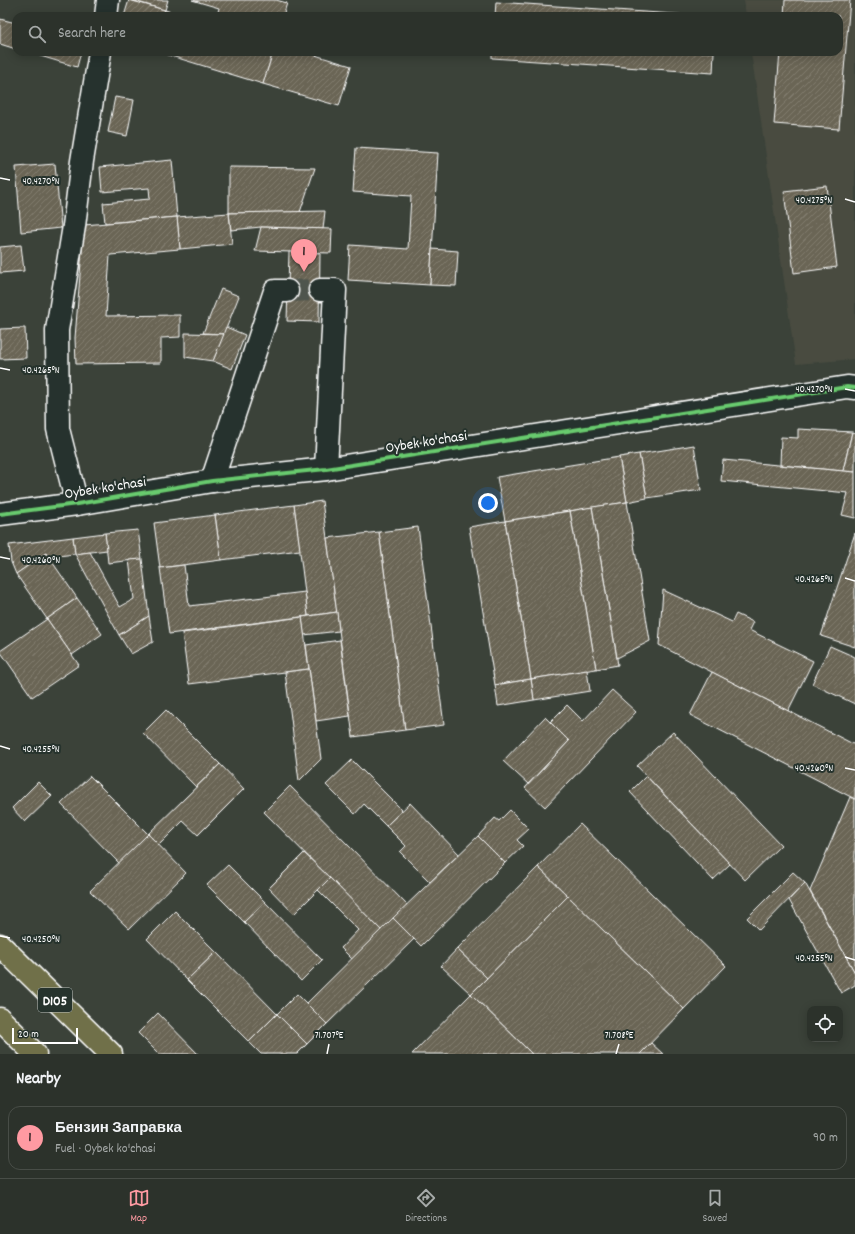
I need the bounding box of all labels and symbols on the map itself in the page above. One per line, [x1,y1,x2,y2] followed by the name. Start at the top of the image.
[22,175,60,189] text: 40.4270°N
[796,194,832,208] text: 40.4275°N
[291,239,317,272] pin: 1
[22,364,60,378] text: 40.4265°N
[795,383,833,397] text: 40.4270°N
[384,426,469,460] street label: Oybek ko'chasi
[63,472,148,506] street label: Oybek ko'chasi
[478,493,498,513] your location
[22,554,60,568] text: 40.4260°N
[795,573,833,587] text: 40.4265°N
[22,743,60,757] text: 40.4255°N
[795,762,833,776] text: 40.4260°N
[22,933,60,947] text: 40.4250°N
[795,952,833,966] text: 40.4255°N
[38,988,72,1012] road number: D105
[12,1026,78,1045] scale bar
[315,1029,344,1043] text: 71.707°E
[605,1029,634,1043] text: 71.708°E

